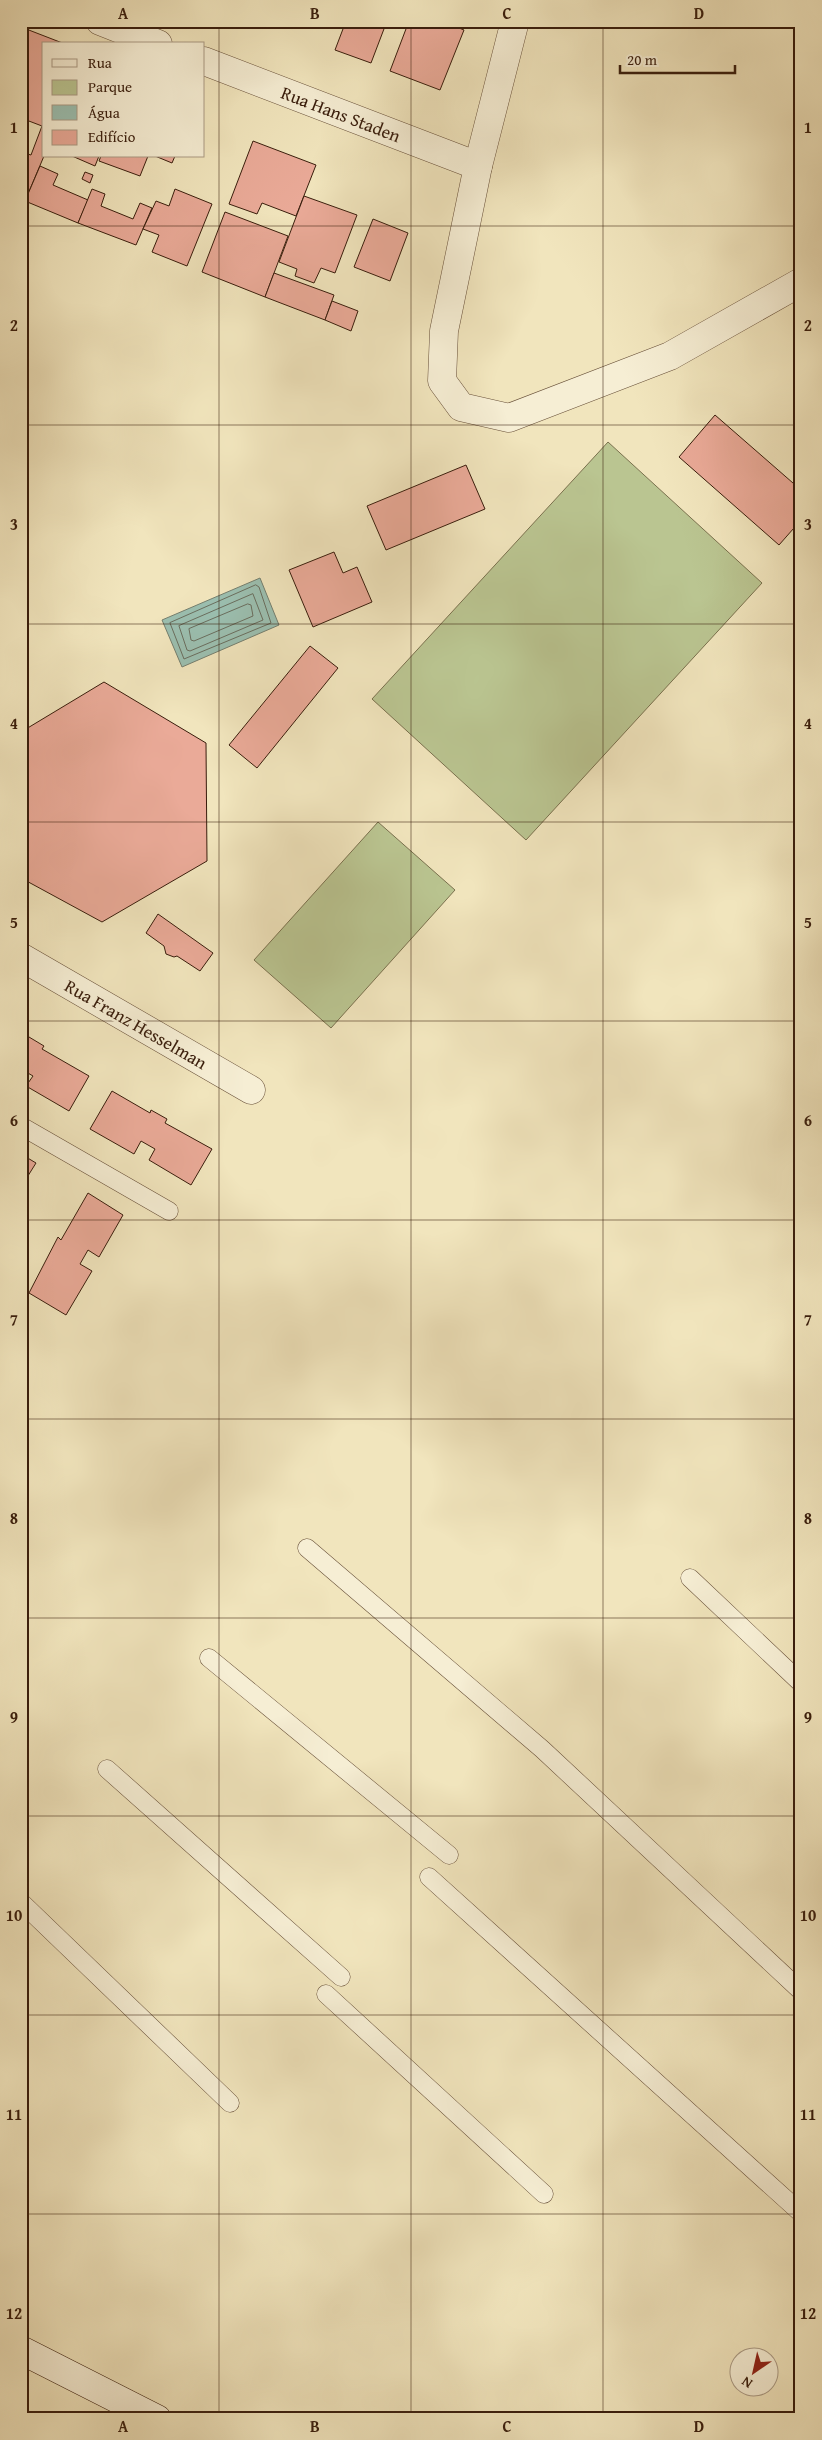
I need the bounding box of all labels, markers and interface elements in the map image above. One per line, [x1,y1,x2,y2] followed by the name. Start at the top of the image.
[118,1,129,25] text: A
[310,1,320,25] text: B
[502,1,512,25] text: C
[694,1,704,25] text: D
[42,42,205,158] legend
[620,42,734,74] scale bar
[627,49,658,70] text: 20 m
[88,52,112,73] text: Rua
[88,76,132,97] text: Parque
[277,79,405,149] street label: Rua Hans Staden
[88,102,120,123] text: Água
[10,115,18,139] text: 1
[804,115,812,139] text: 1
[88,126,136,147] text: Edifício
[10,313,18,337] text: 2
[804,313,812,337] text: 2
[10,512,18,536] text: 3
[804,512,812,536] text: 3
[10,711,18,735] text: 4
[804,711,812,735] text: 4
[10,910,18,934] text: 5
[804,910,812,934] text: 5
[60,972,212,1076] street label: Rua Franz Hesselman
[10,1108,18,1132] text: 6
[804,1108,812,1132] text: 6
[10,1307,18,1331] text: 7
[804,1307,812,1331] text: 7
[10,1506,18,1530] text: 8
[804,1506,812,1530] text: 8
[10,1705,18,1729] text: 9
[804,1705,812,1729] text: 9
[6,1903,22,1927] text: 10
[800,1903,816,1927] text: 10
[6,2102,22,2126] text: 11
[800,2102,816,2126] text: 11
[6,2301,22,2325] text: 12
[800,2301,816,2325] text: 12
[730,2348,780,2398] north arrow
[737,2372,756,2394] text: N
[118,2414,129,2438] text: A
[310,2414,320,2438] text: B
[502,2414,512,2438] text: C
[694,2414,704,2438] text: D

